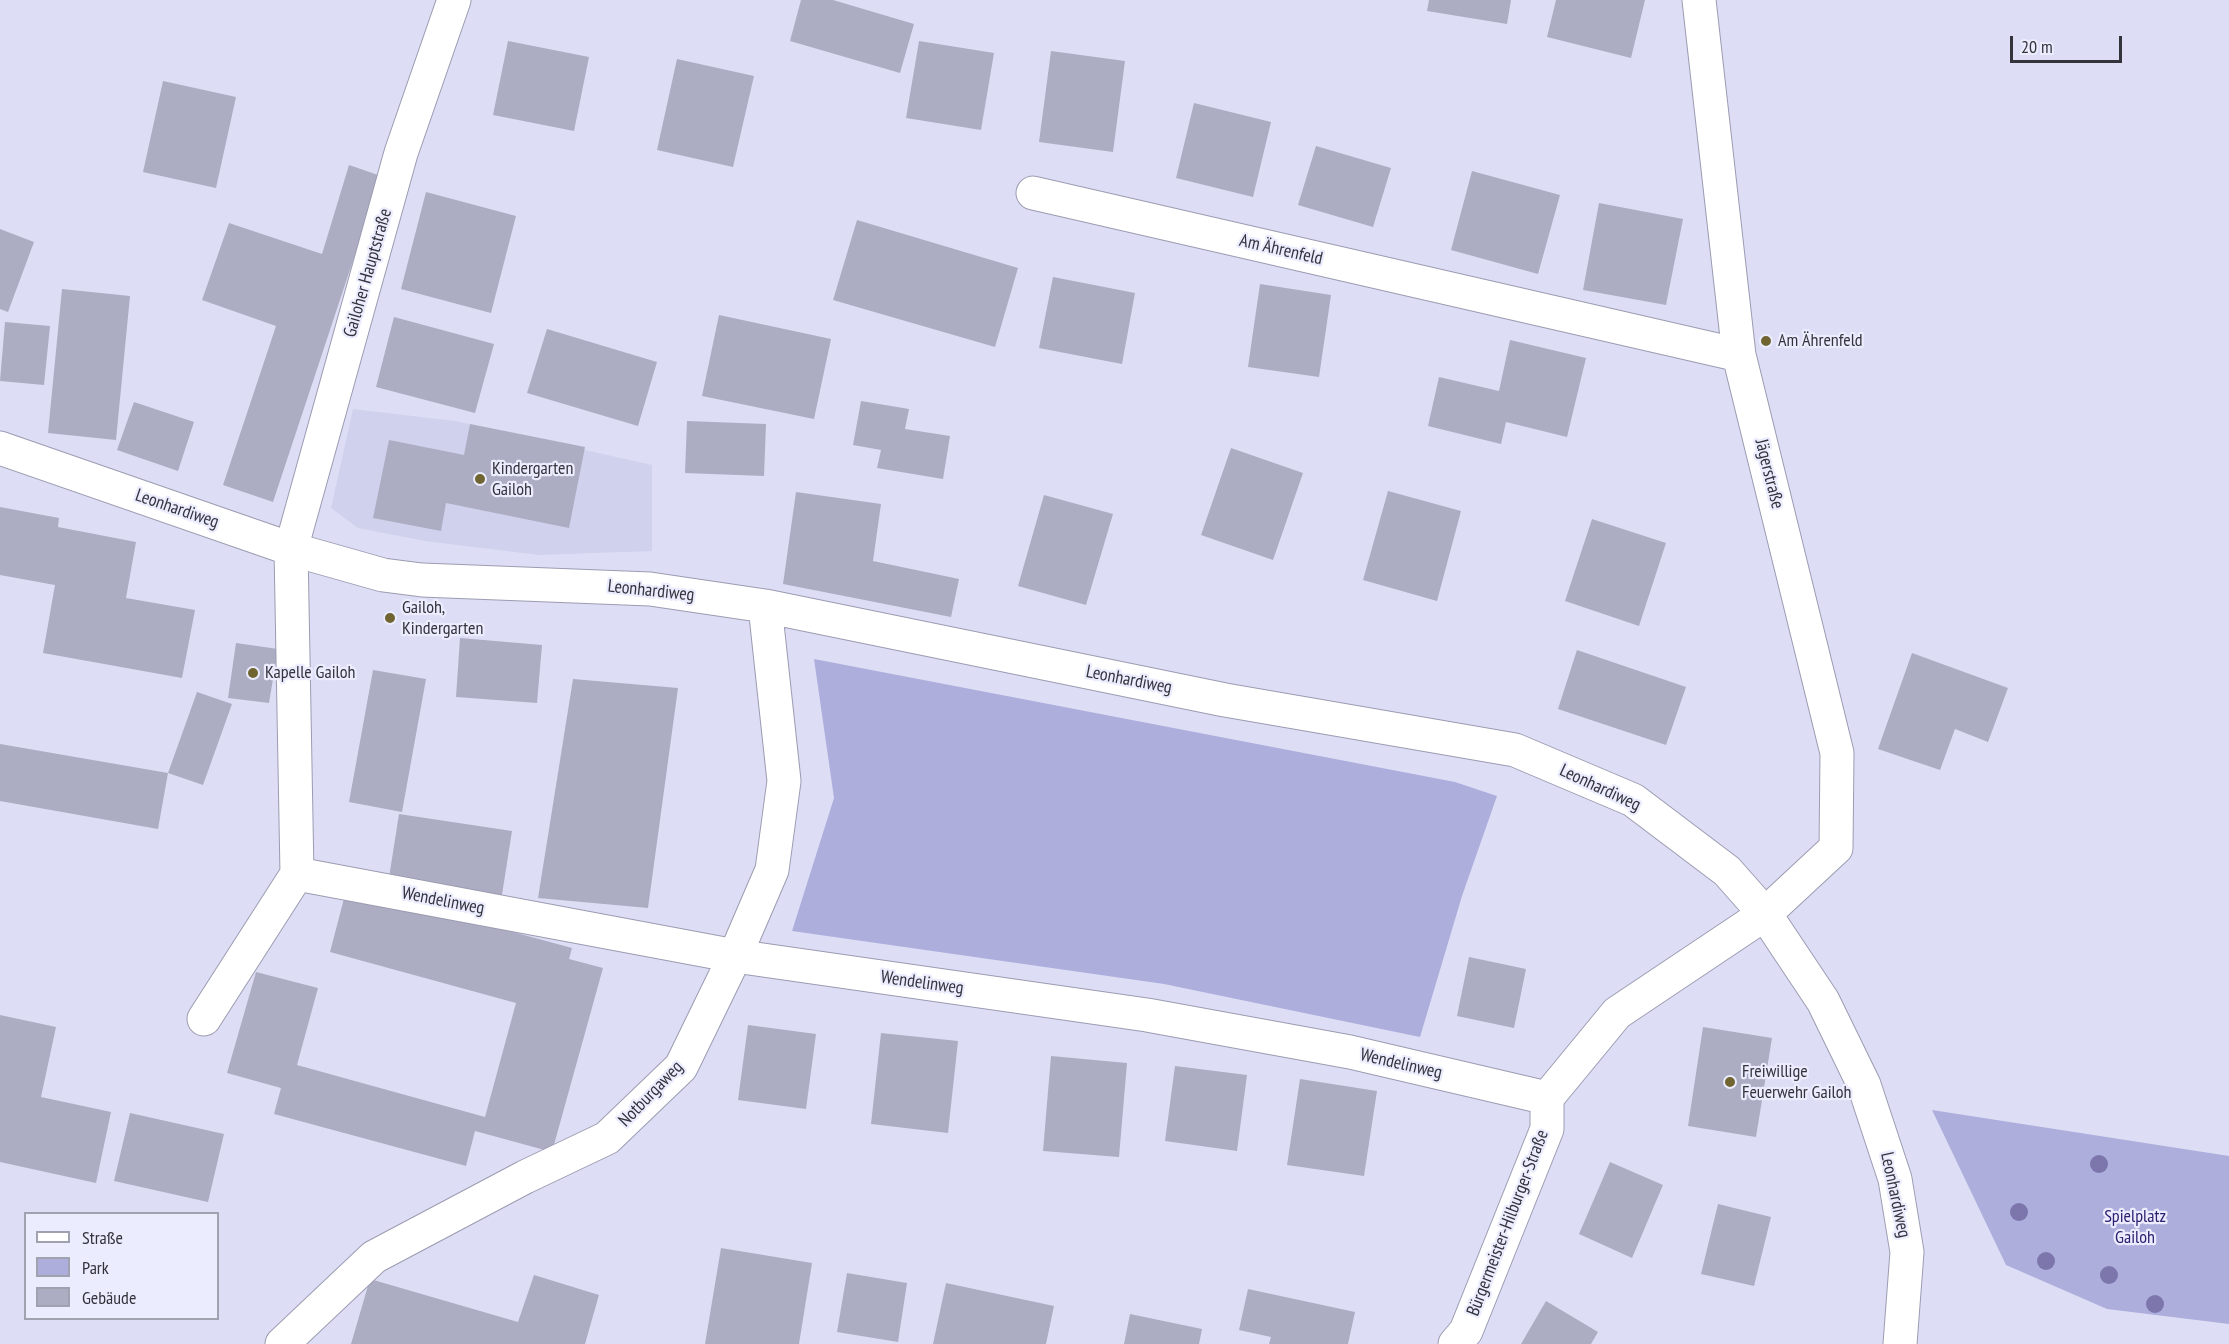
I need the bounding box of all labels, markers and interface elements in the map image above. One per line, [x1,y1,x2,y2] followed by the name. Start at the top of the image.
[2013,24,2126,62] scale bar
[2021,35,2053,58] text: 20 m
[339,206,397,340] street label: Gailoher Hauptstraße
[1237,230,1325,270] street label: Am Ährenfeld
[1778,330,1863,352] place label: Am Ährenfeld
[1759,334,1773,348] marker: Am Ährenfeld
[1750,437,1788,511] street label: Jägerstraße
[492,458,573,500] place label: Kindergarten Gailoh
[473,472,487,486] marker: Kindergarten Gailoh
[132,485,222,533] street label: Leonhardiweg
[607,576,695,606] street label: Leonhardiweg
[402,597,483,640] place label: Gailoh, Kindergarten
[383,611,397,625] marker: Gailoh, Kindergarten
[1084,661,1174,699] street label: Leonhardiweg
[265,662,355,684] place label: Kapelle Gailoh
[246,666,260,680] marker: Kapelle Gailoh
[1556,760,1644,816] street label: Leonhardiweg
[400,882,486,920] street label: Wendelinweg
[879,966,965,1000] street label: Wendelinweg
[1358,1044,1444,1084] street label: Wendelinweg
[614,1056,688,1132] street label: Notburgaweg
[1742,1061,1851,1104] place label: Freiwillige Feuerwehr Gailoh
[1723,1075,1737,1089] marker: Freiwillige Feuerwehr Gailoh
[1463,1127,1553,1319] street label: Bürgermeister-Hilburger-Straße
[1875,1150,1915,1240] street label: Leonhardiweg
[2104,1206,2166,1248] park label: Spielplatz Gailoh
[24,1212,219,1320] legend
[82,1226,123,1249] text: Straße
[82,1256,109,1279] text: Park
[82,1286,136,1309] text: Gebäude

